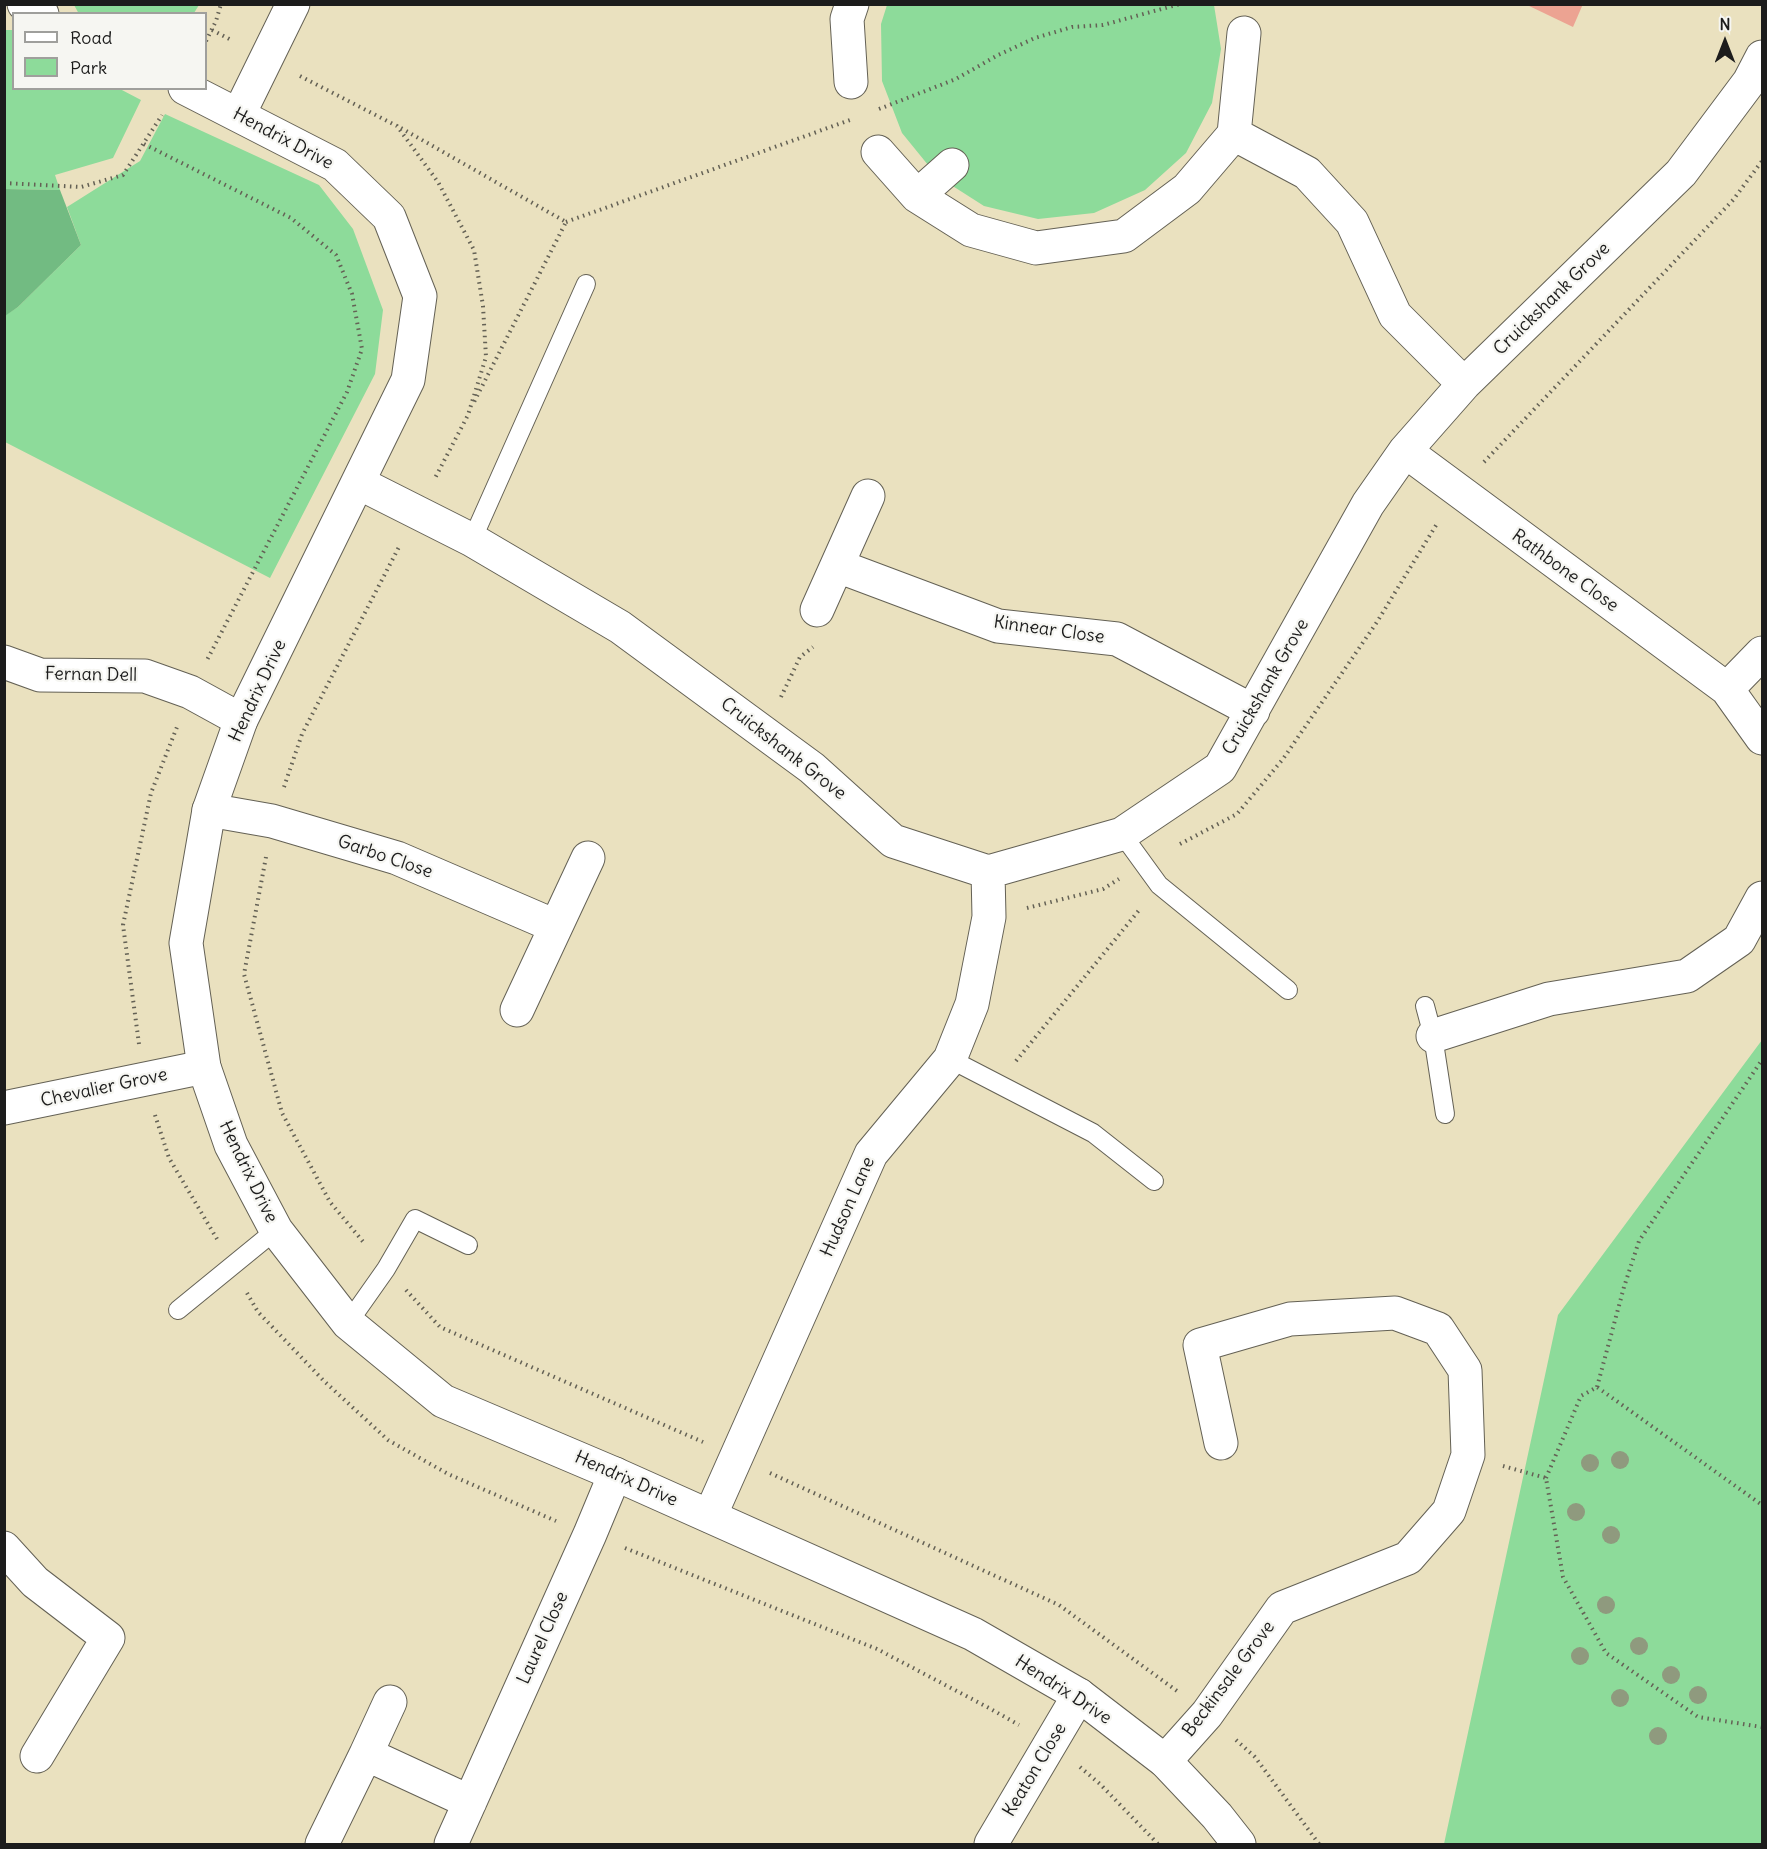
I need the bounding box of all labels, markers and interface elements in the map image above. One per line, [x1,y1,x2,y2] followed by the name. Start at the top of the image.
[12,12,207,90] legend
[1695,12,1755,72] north arrow
[1719,14,1731,34] text: N
[70,26,112,49] text: Road
[70,56,107,79] text: Park
[229,104,337,174] street label: Hendrix Drive
[1489,238,1615,360] street label: Cruickshank Grove
[1508,525,1622,617] street label: Rathbone Close
[992,612,1106,648] street label: Kinnear Close
[1218,615,1314,759] street label: Cruickshank Grove
[225,636,291,746] street label: Hendrix Drive
[45,663,137,687] street label: Fernan Dell
[716,693,850,805] street label: Cruickshank Grove
[335,831,435,883] street label: Garbo Close
[39,1064,169,1112] street label: Chevalier Grove
[214,1118,282,1226] street label: Hendrix Drive
[816,1154,880,1260] street label: Hudson Lane
[571,1447,681,1511] street label: Hendrix Drive
[513,1588,573,1688] street label: Laurel Close
[1178,1617,1280,1741] street label: Beckinsale Grove
[1011,1651,1115,1729] street label: Hendrix Drive
[999,1719,1071,1821] street label: Keaton Close

